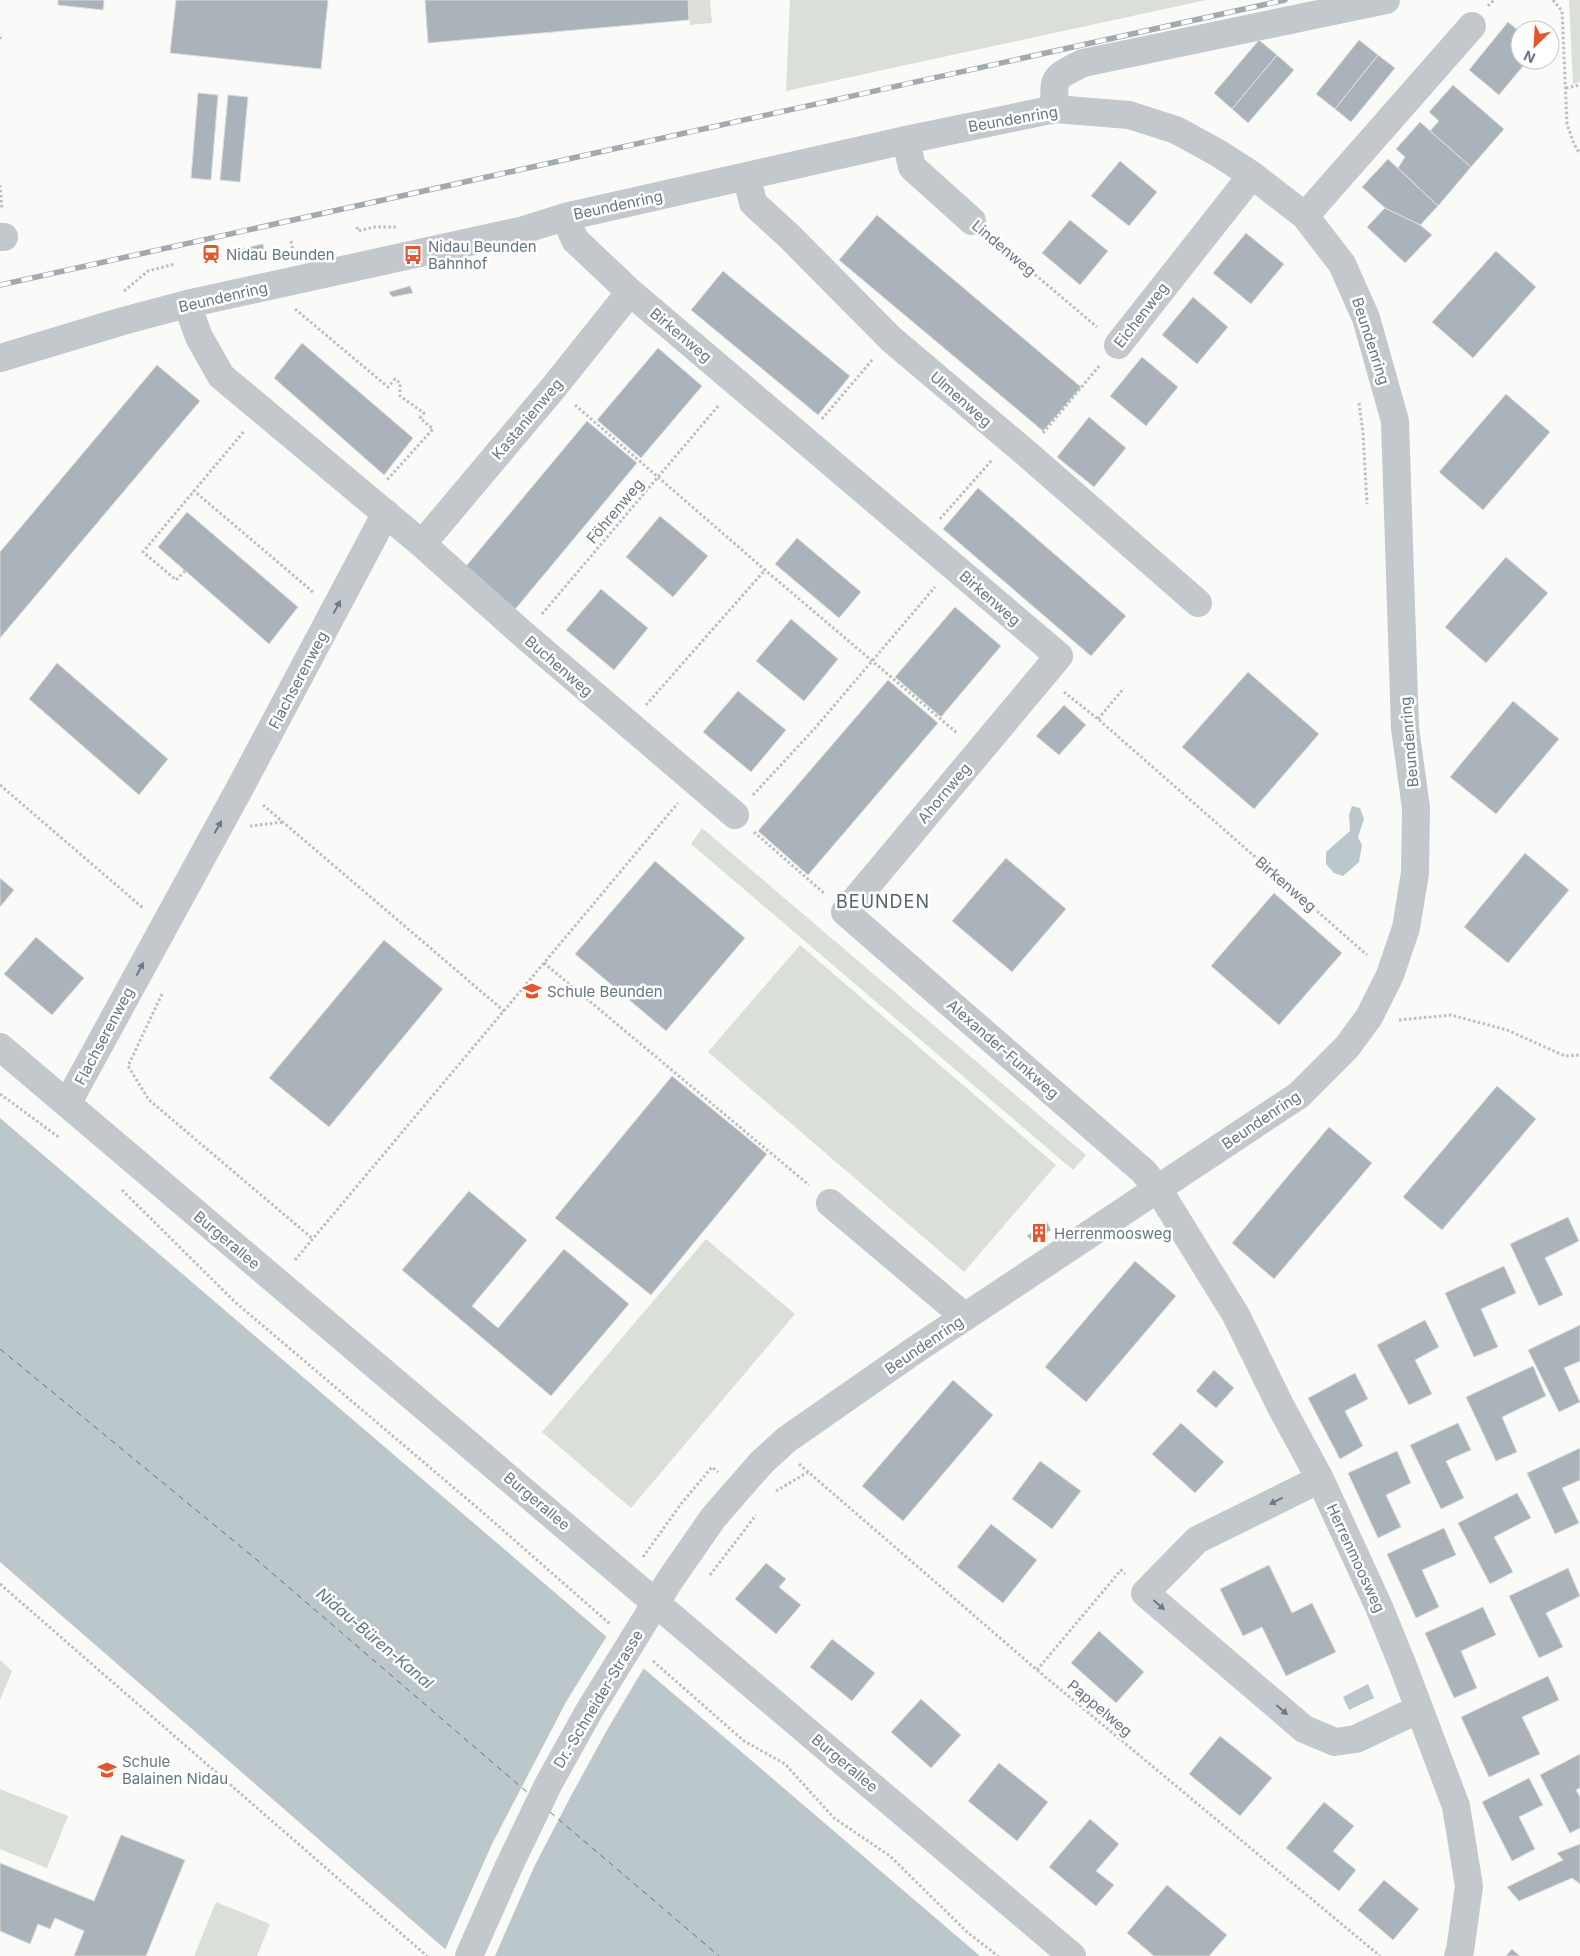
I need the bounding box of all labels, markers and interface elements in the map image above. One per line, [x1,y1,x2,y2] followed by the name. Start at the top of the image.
[1510,20,1560,70] north arrow
[1521,47,1538,67] text: N
[967,102,1059,136] street label: Beundenring
[572,186,664,224] street label: Beundenring
[968,216,1040,280] street label: Lindenweg
[428,237,537,273] place label: Nidau Beunden Bahnhof
[200,243,222,265] station icon: Nidau Beunden
[402,244,424,266] bus stop icon: Nidau Beunden Bahnhof
[226,245,335,264] place label: Nidau Beunden
[177,278,269,316] street label: Beundenring
[1110,279,1172,351] street label: Eichenweg
[1348,295,1394,387] street label: Beundenring
[646,304,716,366] street label: Birkenweg
[926,367,996,431] street label: Ulmenweg
[488,375,566,463] street label: Kastanienweg
[582,475,648,547] street label: Föhrenweg
[956,566,1024,630] street label: Birkenweg
[332,600,341,613] one-way arrow
[264,628,332,732] street label: Flachserenweg
[521,631,597,701] street label: Buchenweg
[1396,696,1422,788] street label: Beundenring
[913,759,975,827] street label: Ahornweg
[214,820,223,834] one-way arrow
[1252,852,1320,916] street label: Birkenweg
[836,891,930,912] district label: BEUNDEN
[136,962,144,977] one-way arrow
[521,980,543,1002] school or university icon: Schule Beunden
[547,982,663,1001] place label: Schule Beunden
[70,984,138,1088] street label: Flachserenweg
[943,995,1063,1103] street label: Alexander-Funkweg
[1218,1087,1304,1153] street label: Beundenring
[190,1207,264,1273] street label: Burgerallee
[1028,1222,1050,1244] building icon: Herrenmoosweg
[1054,1224,1172,1243] place label: Herrenmoosweg
[881,1312,967,1378] street label: Beundenring
[500,1468,574,1534] street label: Burgerallee
[1269,1497,1283,1505] one-way arrow
[1323,1501,1389,1615] street label: Herrenmoosweg
[312,1583,438,1693] water label: Nidau-Büren-Kanal
[1152,1599,1165,1610] one-way arrow
[549,1626,647,1772] street label: Dr.-Schneider-Strasse
[1064,1675,1136,1741] street label: Pappelweg
[1276,1705,1289,1716] one-way arrow
[808,1730,882,1796] street label: Burgerallee
[122,1752,228,1788] place label: Schule Balainen Nidau
[96,1759,118,1781] school or university icon: Schule Balainen Nidau

